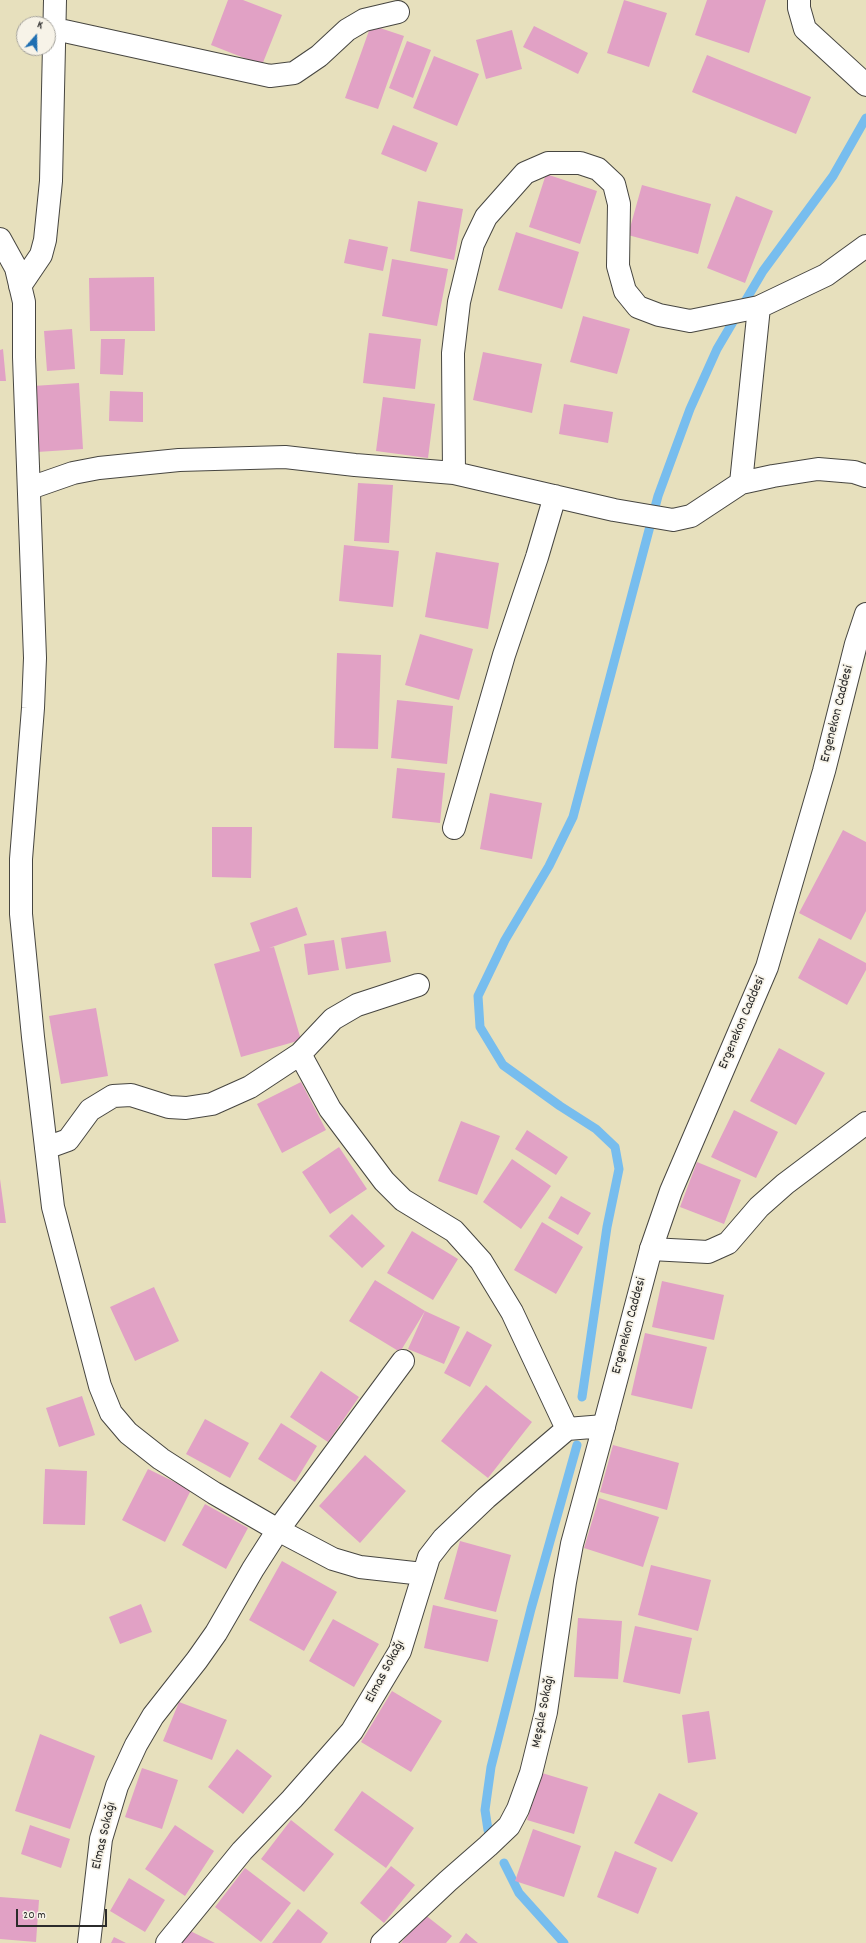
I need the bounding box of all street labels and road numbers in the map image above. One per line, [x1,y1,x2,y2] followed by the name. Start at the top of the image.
[818,664,858,764] street label: Ergenekon Caddesi
[716,974,770,1072] street label: Ergenekon Caddesi
[609,1276,651,1376] street label: Ergenekon Caddesi
[363,1638,409,1706] street label: Elmas Sokağı
[529,1675,559,1749] street label: Meşale Sokağı
[89,1801,121,1871] street label: Elmas Sokağı

